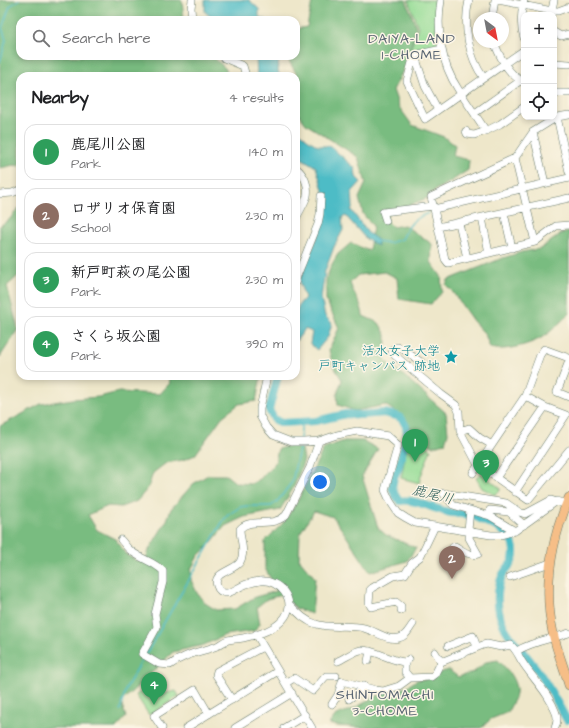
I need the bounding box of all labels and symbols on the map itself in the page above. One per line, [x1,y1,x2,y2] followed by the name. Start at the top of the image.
[473,12,509,48] north arrow
[368,29,456,65] district label: DAIYA-LAND 1-CHOME
[318,342,440,375] place label: 活水女子大学 戸町キャンパス 跡地
[443,349,459,365] place icon: 活水女子大学 戸町キャンパス 跡地
[402,429,428,462] pin: 1
[473,450,499,483] pin: 3
[310,472,330,492] your location
[410,480,456,510] water label: 鹿尾川
[439,546,465,579] pin: 2
[141,672,167,705] pin: 4
[336,685,434,721] district label: SHINTOMACHI 3-CHOME

